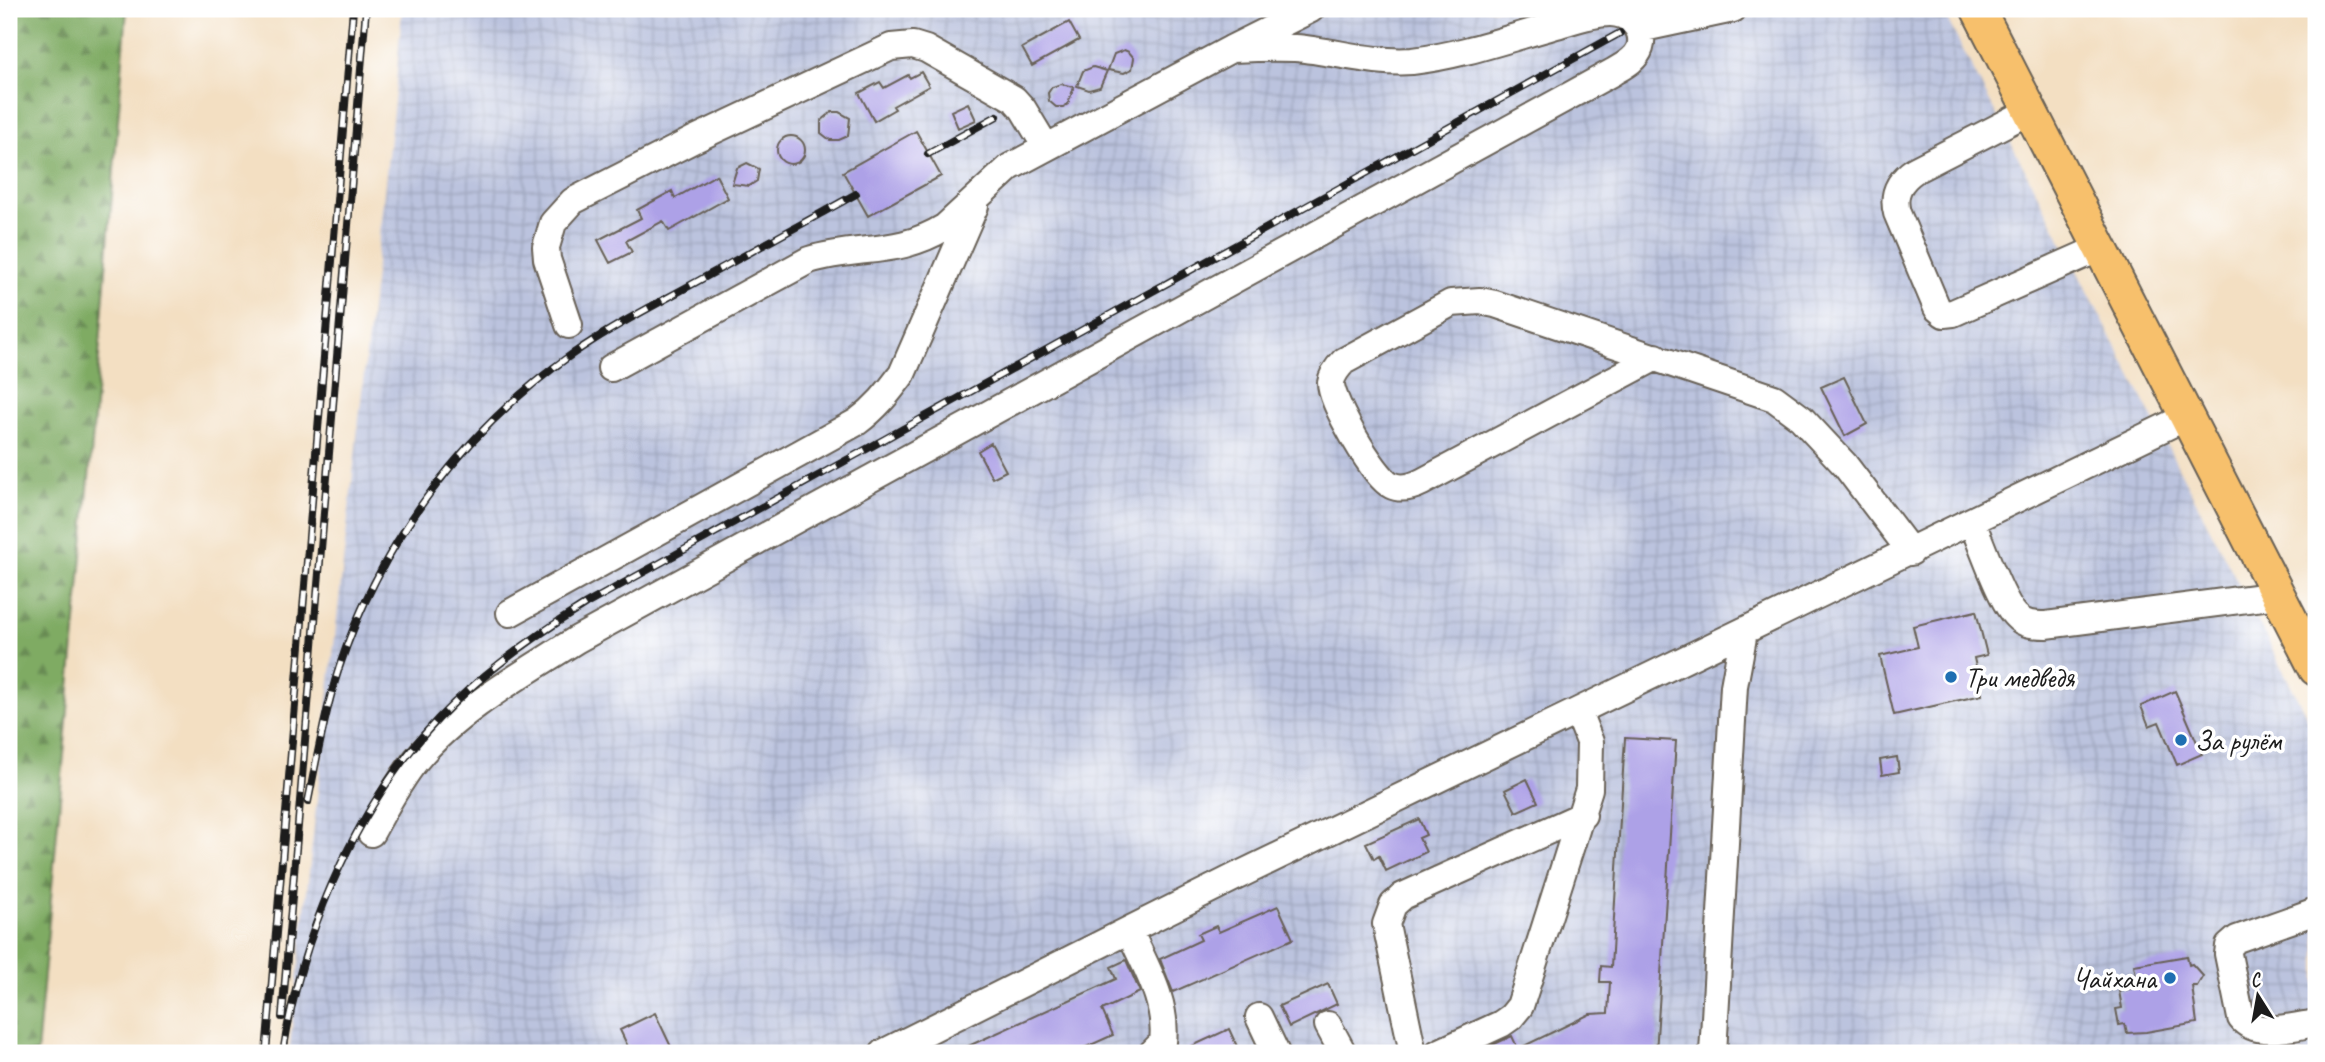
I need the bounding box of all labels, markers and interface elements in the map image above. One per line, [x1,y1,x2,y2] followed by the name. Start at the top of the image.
[1965,660,2075,695] place label: Три медведя
[1943,669,1959,685] marker: Три медведя
[2195,723,2283,758] place label: За рулём
[2173,732,2189,748] marker: За рулём
[2224,960,2294,1030] north arrow
[2073,961,2158,996] place label: Чайхана
[2248,967,2264,993] text: С
[2162,970,2178,986] marker: Чайхана

